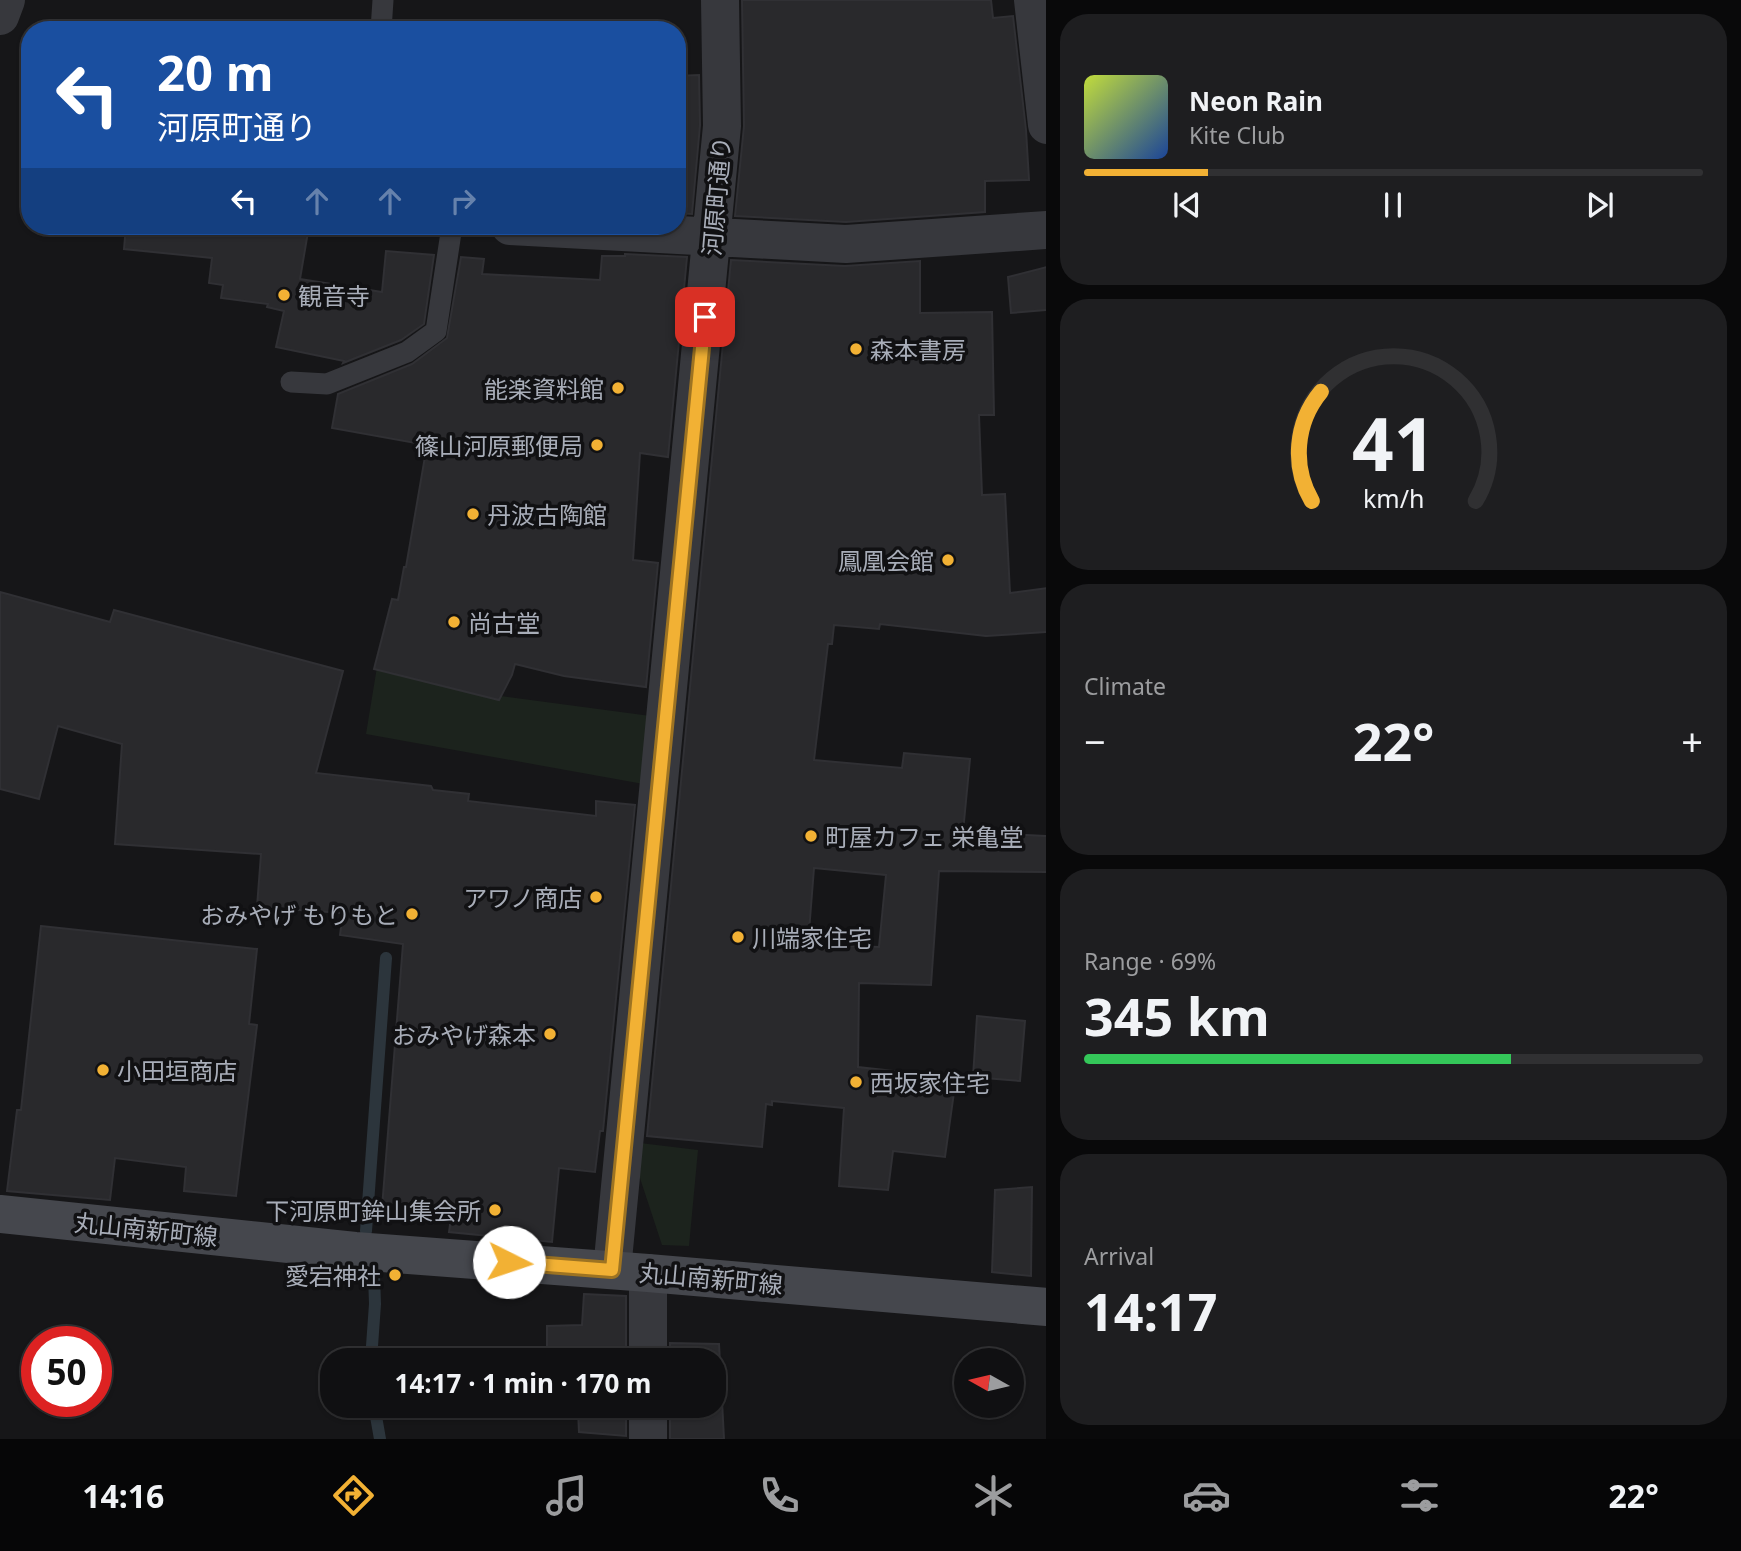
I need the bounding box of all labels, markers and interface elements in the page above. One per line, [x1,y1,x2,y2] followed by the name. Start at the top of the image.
[157,39,274,105] text: 20 m
[42,49,133,140] icon: left
[1189,83,1323,119] text: Neon Rain
[157,105,317,148] text: 河原町通り
[1189,119,1285,151] text: Kite Club
[694,135,738,257] street label: 河原町通り
[225,182,263,220] icon: left
[298,182,336,220] icon: ahead
[371,182,409,220] icon: ahead
[444,182,482,220] icon: right
[1168,186,1206,224] icon: previous
[1374,186,1412,224] icon: pause
[1581,186,1619,224] icon: next
[298,279,370,312] place label: 観音寺
[276,287,292,303] marker: 観音寺
[675,287,735,347] pin
[686,298,724,336] icon: arrive
[870,333,966,366] place label: 森本書房
[848,341,864,357] marker: 森本書房
[484,372,604,405] place label: 能楽資料館
[610,380,626,396] marker: 能楽資料館
[1352,393,1435,492] text: 41
[415,429,583,462] place label: 篠山河原郵便局
[589,437,605,453] marker: 篠山河原郵便局
[1363,480,1424,514] text: km/h
[487,498,607,531] place label: 丹波古陶館
[465,506,481,522] marker: 丹波古陶館
[838,544,934,577] place label: 鳳凰会館
[940,552,956,568] marker: 鳳凰会館
[468,606,540,639] place label: 尚古堂
[446,614,462,630] marker: 尚古堂
[1084,670,1166,702] text: Climate
[1353,705,1434,776] text: 22°
[1084,715,1106,767] text: −
[1681,715,1703,767] text: +
[825,820,1023,853] place label: 町屋カフェ 栄亀堂
[803,828,819,844] marker: 町屋カフェ 栄亀堂
[463,881,582,914] place label: アワノ商店
[588,889,604,905] marker: アワノ商店
[200,898,398,931] place label: おみやげ もりもと
[404,906,420,922] marker: おみやげ もりもと
[752,921,872,954] place label: 川端家住宅
[730,929,746,945] marker: 川端家住宅
[1084,945,1216,977] text: Range · 69%
[1084,980,1270,1051] text: 345 km
[392,1018,536,1051] place label: おみやげ森本
[542,1026,558,1042] marker: おみやげ森本
[117,1054,237,1087] place label: 小田垣商店
[95,1062,111,1078] marker: 小田垣商店
[870,1066,990,1099] place label: 西坂家住宅
[848,1074,864,1090] marker: 西坂家住宅
[265,1194,481,1227] place label: 下河原町鉾山集会所
[487,1202,503,1218] marker: 下河原町鉾山集会所
[73,1205,219,1253] street label: 丸山南新町線
[472,1225,546,1299] position arrow
[1084,1240,1154,1272] text: Arrival
[638,1255,784,1301] street label: 丸山南新町線
[285,1259,381,1292] place label: 愛宕神社
[387,1267,403,1283] marker: 愛宕神社
[1084,1275,1218,1346] text: 14:17
[21,1326,112,1417] speed limit sign: 50
[954,1348,1024,1418] north arrow
[954,1348,1024,1418] map controls
[395,1365,651,1401] text: 14:17 · 1 min · 170 m
[329,1471,378,1520] icon: directions
[542,1471,591,1520] icon: music
[755,1471,804,1520] icon: phone
[969,1471,1018,1520] icon: climate
[1182,1471,1231,1520] icon: car
[1395,1471,1444,1520] icon: filters
[82,1474,164,1517] text: 14:16
[1609,1474,1659,1517] text: 22°

